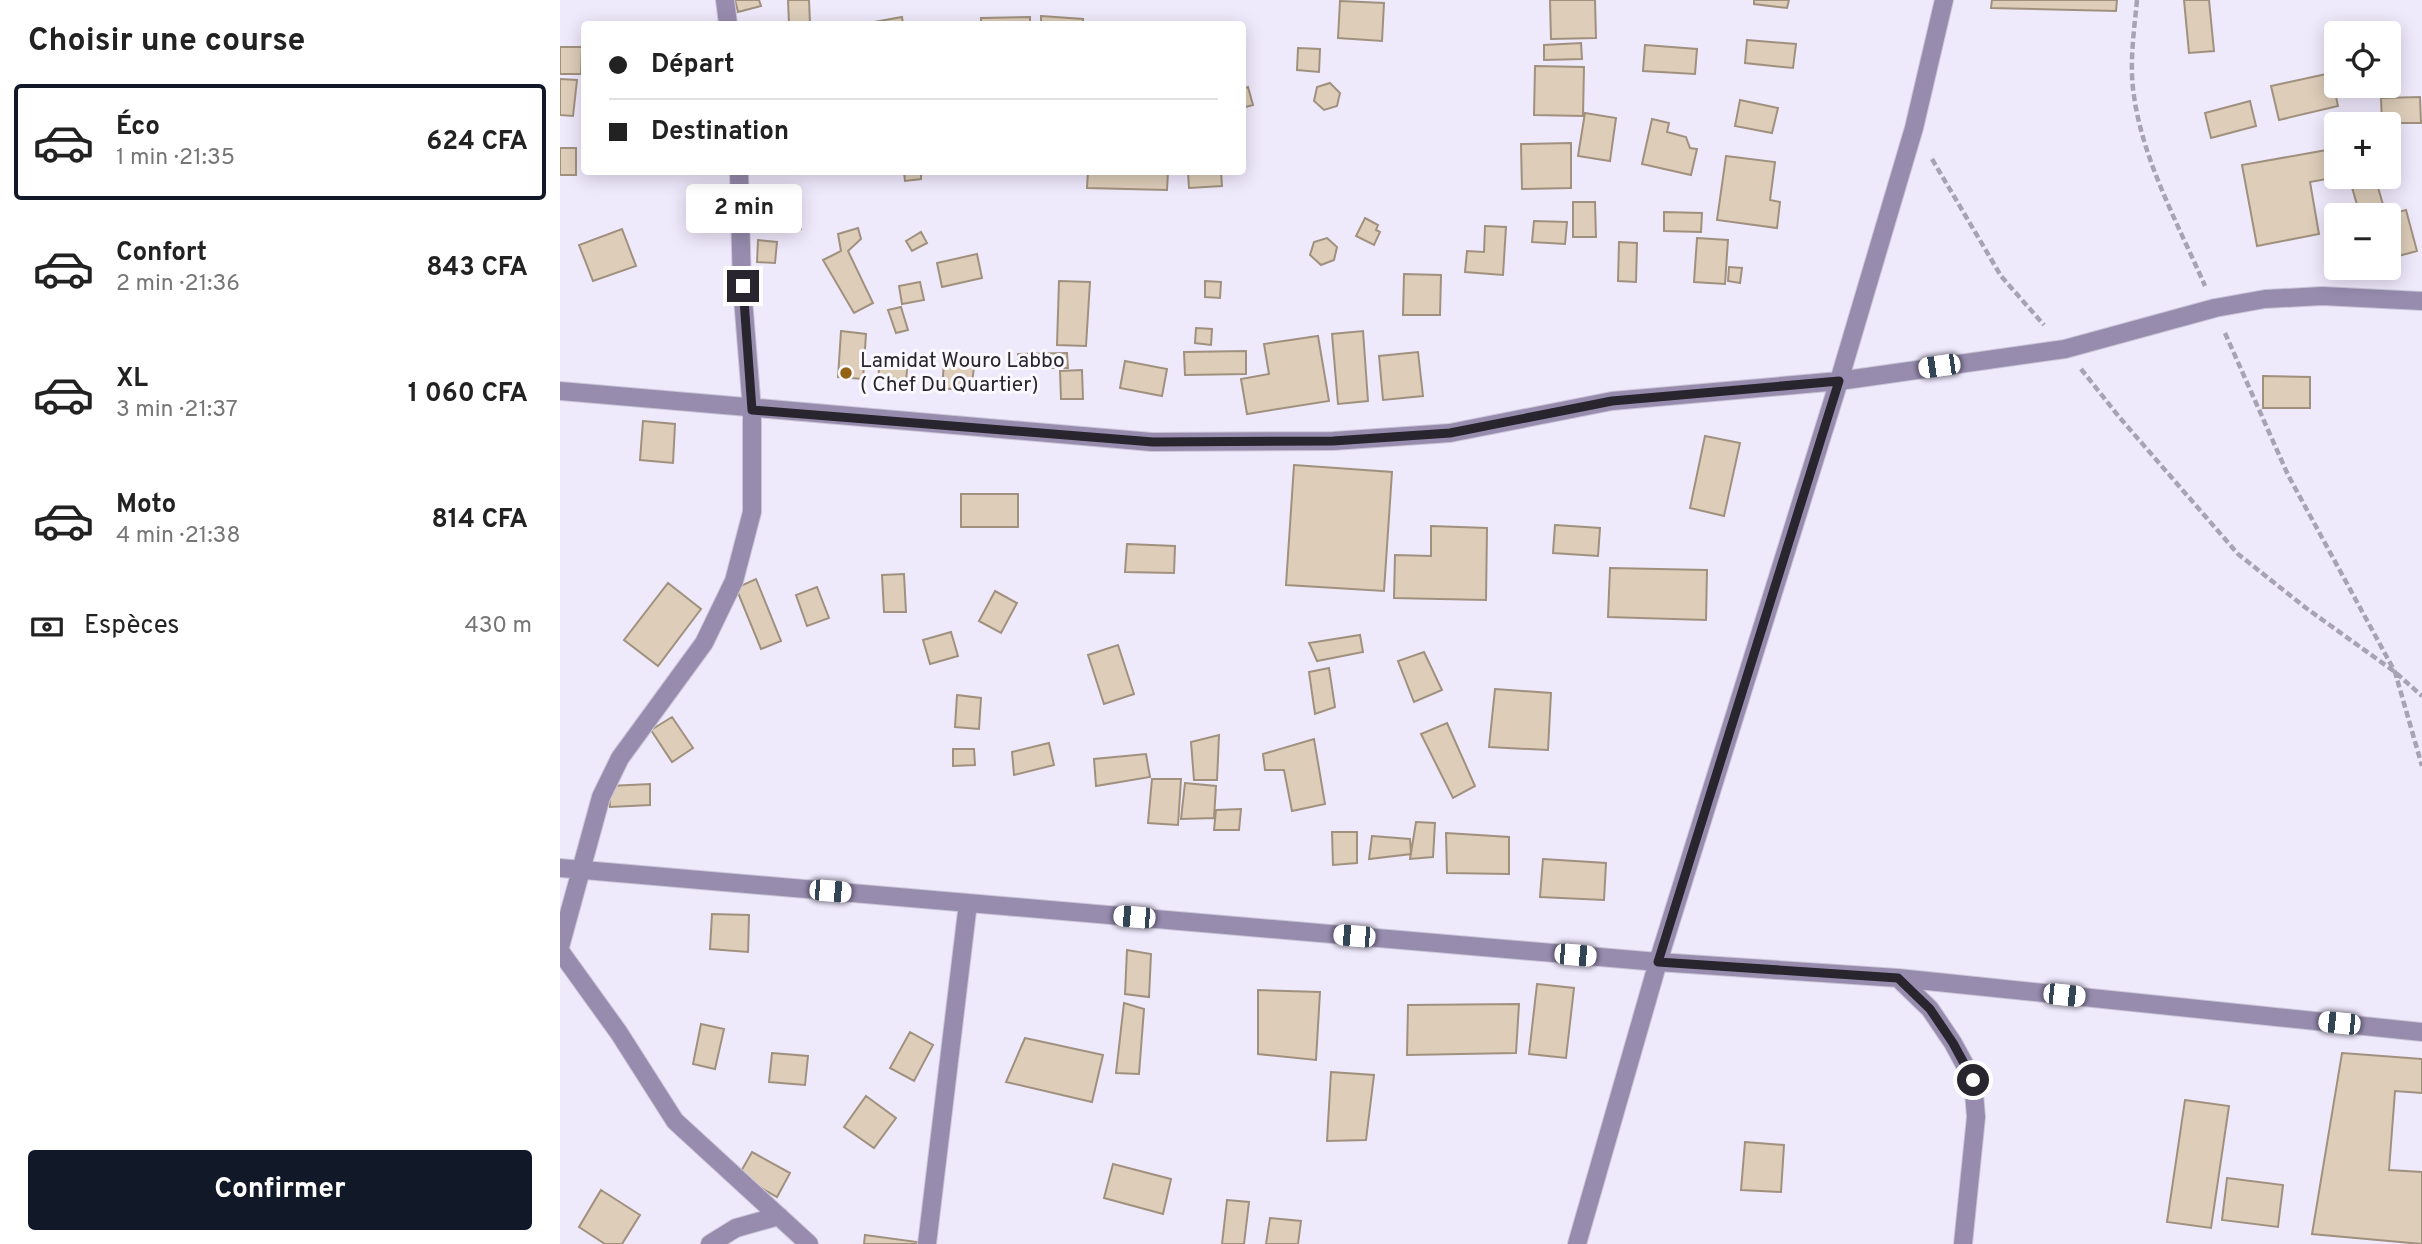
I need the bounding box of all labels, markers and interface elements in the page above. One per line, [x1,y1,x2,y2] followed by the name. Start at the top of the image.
[2324,21,2401,280] map controls
[2324,21,2401,98] button: locate
[28,22,305,62] text: Choisir une course
[651,49,735,82] text: Départ
[32,111,95,174] icon: car
[116,111,160,144] text: Éco
[2324,112,2401,189] button: +
[651,116,789,149] text: Destination
[426,126,528,159] text: 624 CFA
[116,144,235,173] text: 1 min · 21:35
[685,184,801,233] callout: 2 min
[714,194,774,223] text: 2 min
[2324,203,2401,280] button: −
[32,237,95,300] icon: car
[116,237,207,270] text: Confort
[426,252,528,285] text: 843 CFA
[116,270,240,299] text: 2 min · 21:36
[727,270,759,302] route end
[860,348,1065,399] place label: Lamidat Wouro Labbo ( Chef Du Quartier)
[1917,353,1962,379] car
[32,363,95,426] icon: car
[116,363,148,396] text: XL
[838,365,854,381] marker: Lamidat Wouro Labbo ( Chef Du Quartier)
[408,378,528,411] text: 1 060 CFA
[116,396,238,425] text: 3 min · 21:37
[32,489,95,552] icon: car
[116,489,176,522] text: Moto
[431,504,528,537] text: 814 CFA
[116,522,241,551] text: 4 min · 21:38
[28,608,66,646] icon: cash
[84,610,180,643] text: Espèces
[464,612,532,641] text: 430 m
[809,879,852,903] car
[1113,905,1156,929] car
[1333,924,1376,948] car
[1554,943,1597,967] car
[2043,982,2086,1008] car
[2318,1010,2361,1036] car
[1957,1064,1989,1096] route start
[28,1150,532,1230] button: Confirmer

